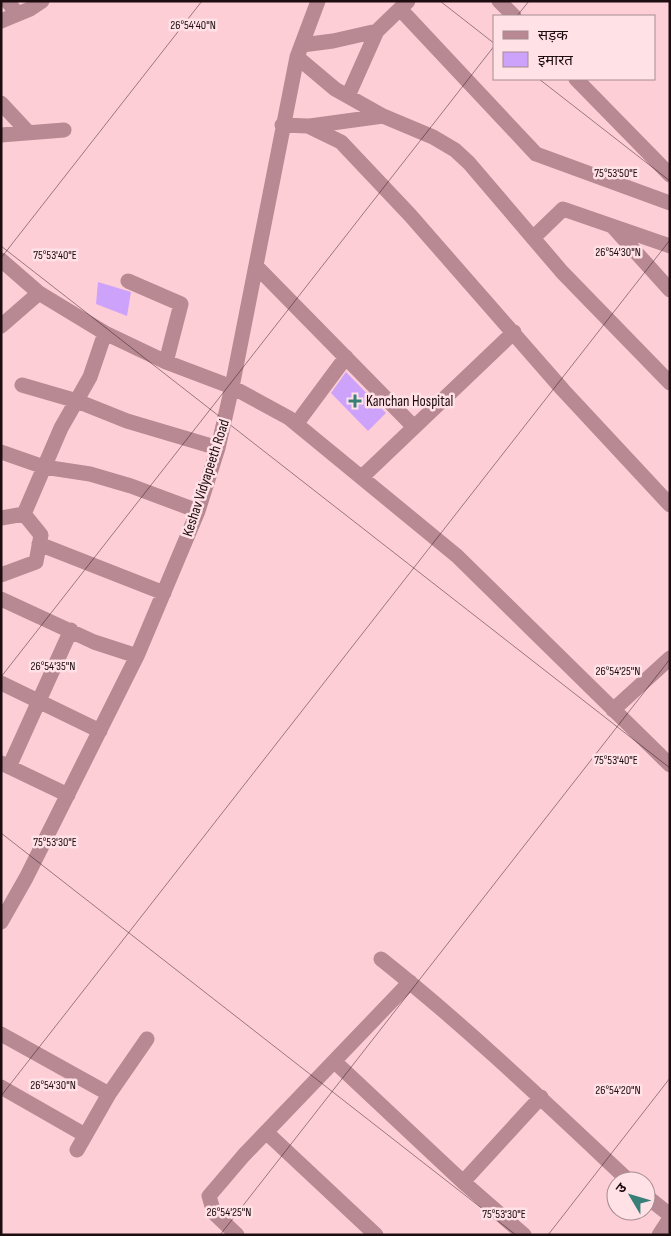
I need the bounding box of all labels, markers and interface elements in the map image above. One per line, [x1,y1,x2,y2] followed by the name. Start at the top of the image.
[493,15,656,80] legend
[170,18,216,33] text: 26°54'40"N
[538,26,568,45] text: सड़क
[538,51,573,70] text: इमारत
[594,166,638,181] text: 75°53'50"E
[595,245,641,260] text: 26°54'30"N
[33,248,77,263] text: 75°53'40"E
[366,392,453,411] place label: Kanchan Hospital
[348,394,362,408] marker: Kanchan Hospital
[178,417,234,539] street label: Keshav Vidyapeeth Road
[31,659,76,674] text: 26°54'35"N
[596,664,640,679] text: 26°54'25"N
[594,753,638,768] text: 75°53'40"E
[33,835,77,850] text: 75°53'30"E
[30,1078,76,1093] text: 26°54'30"N
[595,1083,641,1098] text: 26°54'20"N
[606,1171,656,1221] north arrow
[612,1179,631,1197] text: उ
[207,1205,251,1220] text: 26°54'25"N
[482,1207,526,1222] text: 75°53'30"E

